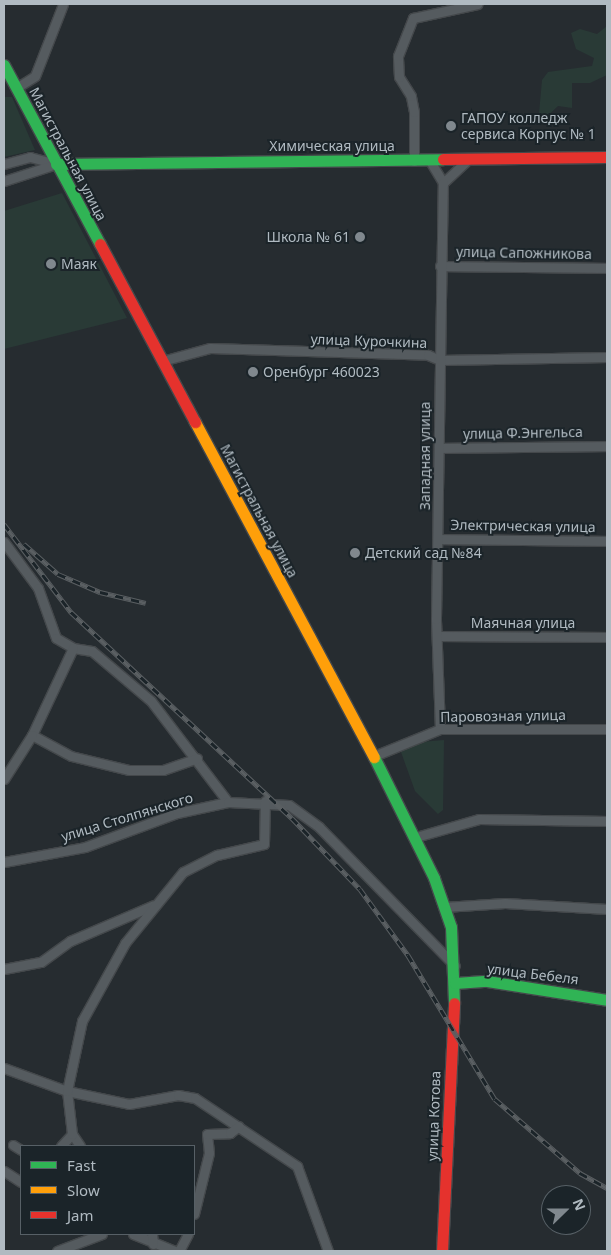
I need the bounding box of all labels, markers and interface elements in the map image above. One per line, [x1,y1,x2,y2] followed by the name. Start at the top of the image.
[26,84,110,224] street label: Магистральная улица
[461,110,596,142] place label: ГАПОУ колледж сервиса Корпус № 1
[445,120,457,132] marker: ГАПОУ колледж сервиса Корпус № 1
[269,138,395,154] street label: Химическая улица
[266,229,350,245] place label: Школа № 61
[354,231,366,243] marker: Школа № 61
[456,243,592,263] street label: улица Сапожникова
[61,256,97,272] place label: Маяк
[45,258,57,270] marker: Маяк
[310,331,428,351] street label: улица Курочкина
[263,364,380,380] place label: Оренбург 460023
[247,366,259,378] marker: Оренбург 460023
[417,402,433,510] street label: Западная улица
[463,424,583,442] street label: улица Ф.Энгельса
[217,441,301,581] street label: Магистральная улица
[450,516,596,536] street label: Электрическая улица
[365,545,482,561] place label: Детский сад №84
[349,547,361,559] marker: Детский сад №84
[471,615,575,631] street label: Маячная улица
[440,707,566,725] street label: Паровозная улица
[59,789,195,845] street label: улица Столпянского
[486,960,580,988] street label: улица Бебеля
[424,1071,444,1161] street label: улица Котова
[20,1145,195,1235] legend
[67,1155,96,1175] text: Fast
[67,1180,100,1200] text: Slow
[541,1185,591,1235] north arrow
[568,1196,590,1213] text: N
[67,1205,94,1225] text: Jam

